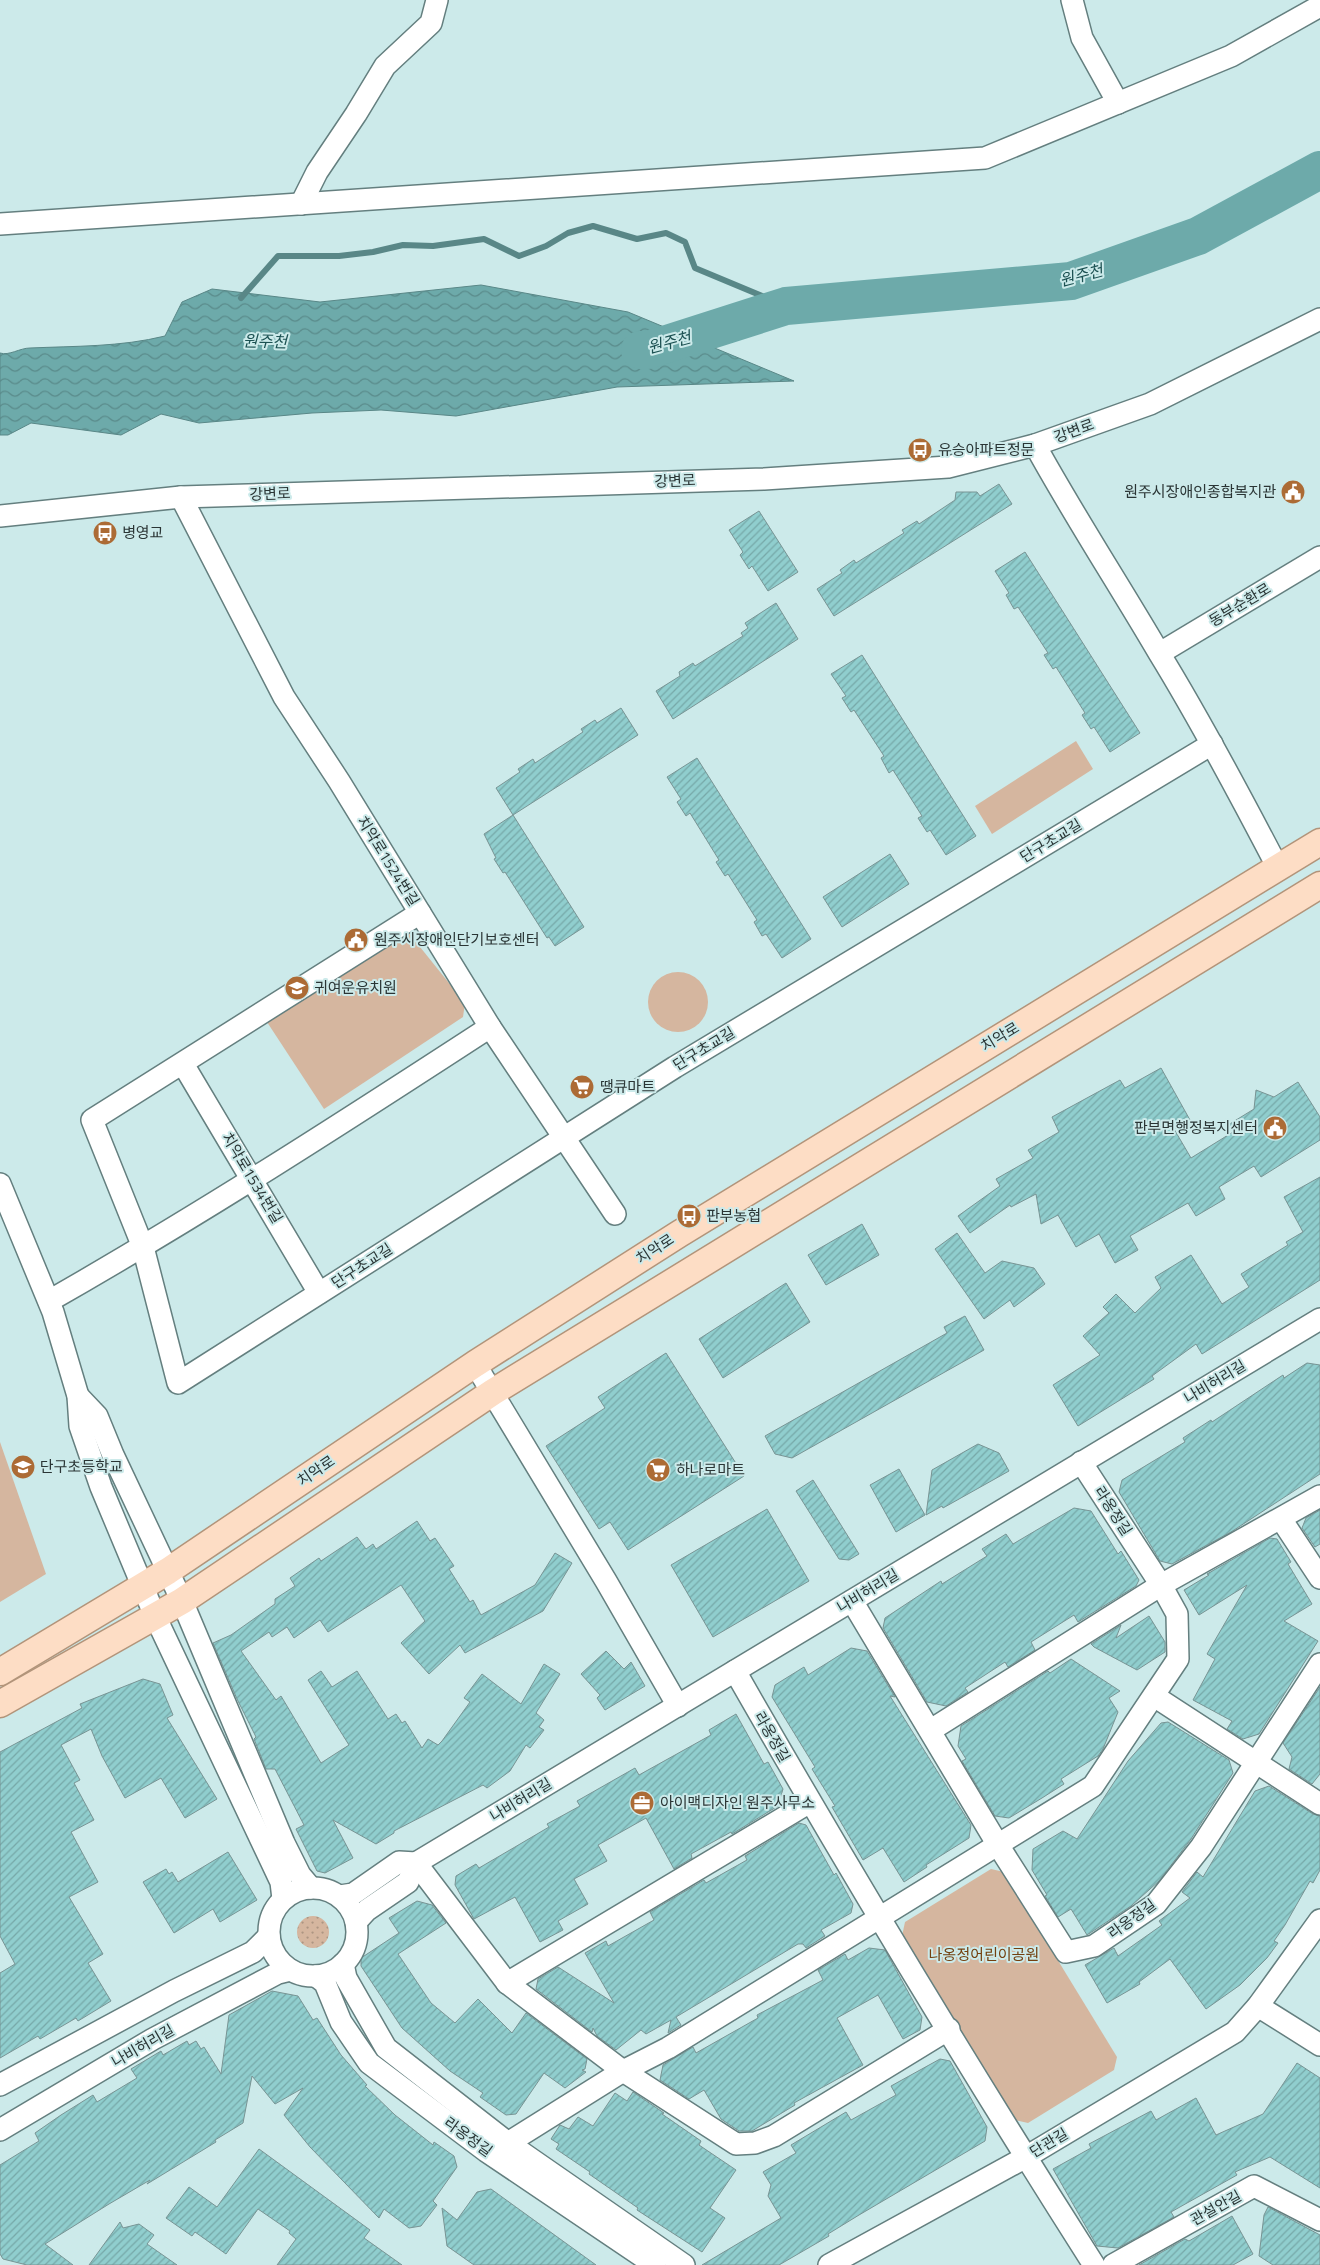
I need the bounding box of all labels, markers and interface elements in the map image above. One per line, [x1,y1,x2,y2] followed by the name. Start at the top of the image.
[1057,257,1108,292] water label: 원주천
[645,324,696,359] water label: 원주천
[243,329,290,353] water label: 원주천
[1050,413,1097,448] street label: 강변로
[907,437,933,463] bus stop icon: 유승아파트정문
[938,438,1035,461] place label: 유승아파트정문
[654,468,696,493] street label: 강변로
[1280,479,1306,505] public building icon: 원주시장애인종합복지관
[1124,480,1276,503] place label: 원주시장애인종합복지관
[249,481,291,506] street label: 강변로
[92,520,118,546] bus stop icon: 병영교
[122,521,163,544] place label: 병영교
[1204,577,1275,632] street label: 동부순환로
[351,811,425,910] street label: 치악로1524번길
[1015,813,1086,868] street label: 단구초교길
[343,927,369,953] public building icon: 원주시장애인단기보호센터
[374,928,540,951] place label: 원주시장애인단기보호센터
[284,975,310,1001] school or university icon: 귀여운유치원
[314,976,397,999] place label: 귀여운유치원
[976,1016,1023,1057] street label: 치악로
[668,1021,739,1076] street label: 단구초교길
[569,1074,595,1100] supermarket icon: 땡큐마트
[600,1075,655,1098] place label: 땡큐마트
[1262,1115,1288,1141] public building icon: 판부면행정복지센터
[1134,1116,1258,1139] place label: 판부면행정복지센터
[216,1128,289,1228] street label: 치악로1534번길
[676,1203,702,1229] bus stop icon: 판부농협
[706,1204,761,1227] place label: 판부농협
[631,1228,678,1270] street label: 치악로
[327,1237,397,1294] street label: 단구초교길
[1179,1354,1250,1409] street label: 나비허리길
[292,1449,339,1492] street label: 치악로
[10,1454,36,1480] school or university icon: 단구초등학교
[40,1455,123,1478] place label: 단구초등학교
[645,1457,671,1483] supermarket icon: 하나로마트
[676,1458,745,1481] place label: 하나로마트
[1089,1481,1138,1540] street label: 라옹정길
[832,1563,903,1618] street label: 나비허리길
[749,1707,796,1766] street label: 라옹정길
[485,1772,556,1827] street label: 나비허리길
[629,1790,655,1816] office icon: 아이맥디자인 원주사무소
[660,1791,815,1814] place label: 아이맥디자인 원주사무소
[1103,1893,1161,1944] street label: 라옹정길
[929,1943,1039,1966] park label: 나옹정어린이공원
[107,2018,178,2073] street label: 나비허리길
[439,2111,497,2162] street label: 라옹정길
[1025,2122,1072,2163] street label: 단관길
[1186,2184,1245,2231] street label: 관설안길

